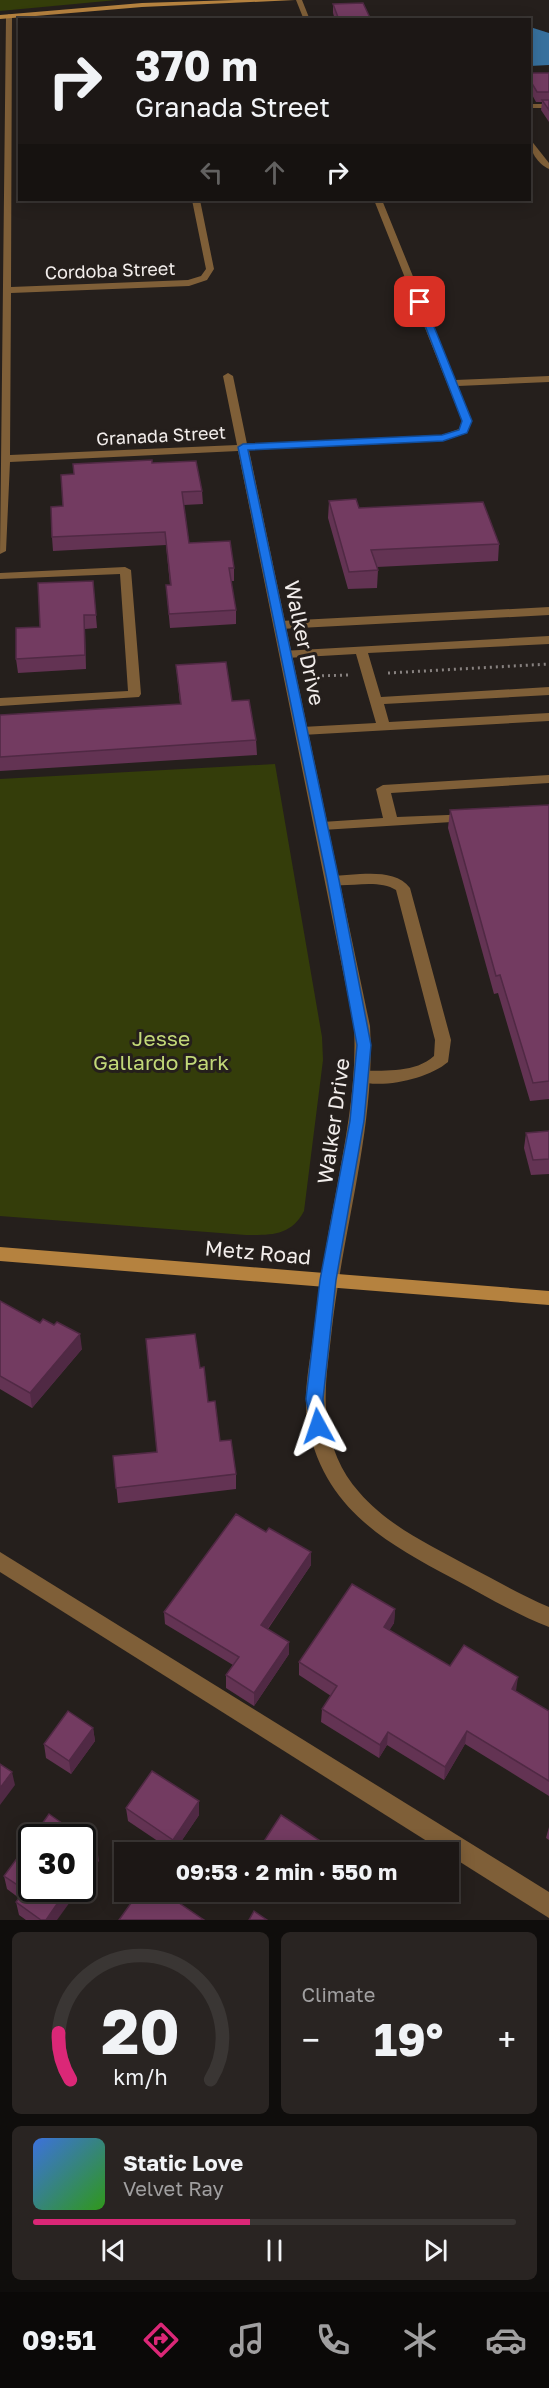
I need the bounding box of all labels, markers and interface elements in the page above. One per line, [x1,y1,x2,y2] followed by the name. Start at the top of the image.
[135,40,258,90] text: 370 m
[36,42,114,120] icon: right
[135,91,330,123] text: Granada Street
[195,156,228,189] icon: left
[258,156,291,189] icon: ahead
[321,156,354,189] icon: right
[44,257,176,283] street label: Cordoba Street
[394,276,445,327] pin
[403,285,436,318] icon: arrive
[96,421,226,449] street label: Granada Street
[279,578,331,708] street label: Walker Drive
[93,1025,229,1075] park label: Jesse Gallardo Park
[311,1056,355,1186] street label: Walker Drive
[204,1234,312,1270] street label: Metz Road
[286,1394,350,1458] position arrow
[18,1824,96,1902] speed limit sign: 30
[176,1858,397,1885] text: 09:53 · 2 min · 550 m
[302,1982,375,2006] text: Climate
[101,1993,180,2068] text: 20
[374,2012,443,2066] text: 19°
[302,2020,320,2059] text: −
[498,2020,516,2059] text: +
[113,2064,168,2090] text: km/h
[123,2149,243,2176] text: Static Love
[123,2176,224,2200] text: Velvet Ray
[97,2234,130,2267] icon: previous
[258,2234,291,2267] icon: pause
[419,2234,452,2267] icon: next
[140,2319,182,2361] icon: directions
[226,2319,268,2361] icon: music
[312,2319,354,2361] icon: phone
[399,2319,441,2361] icon: climate
[485,2319,527,2361] icon: car
[22,2324,96,2356] text: 09:51

